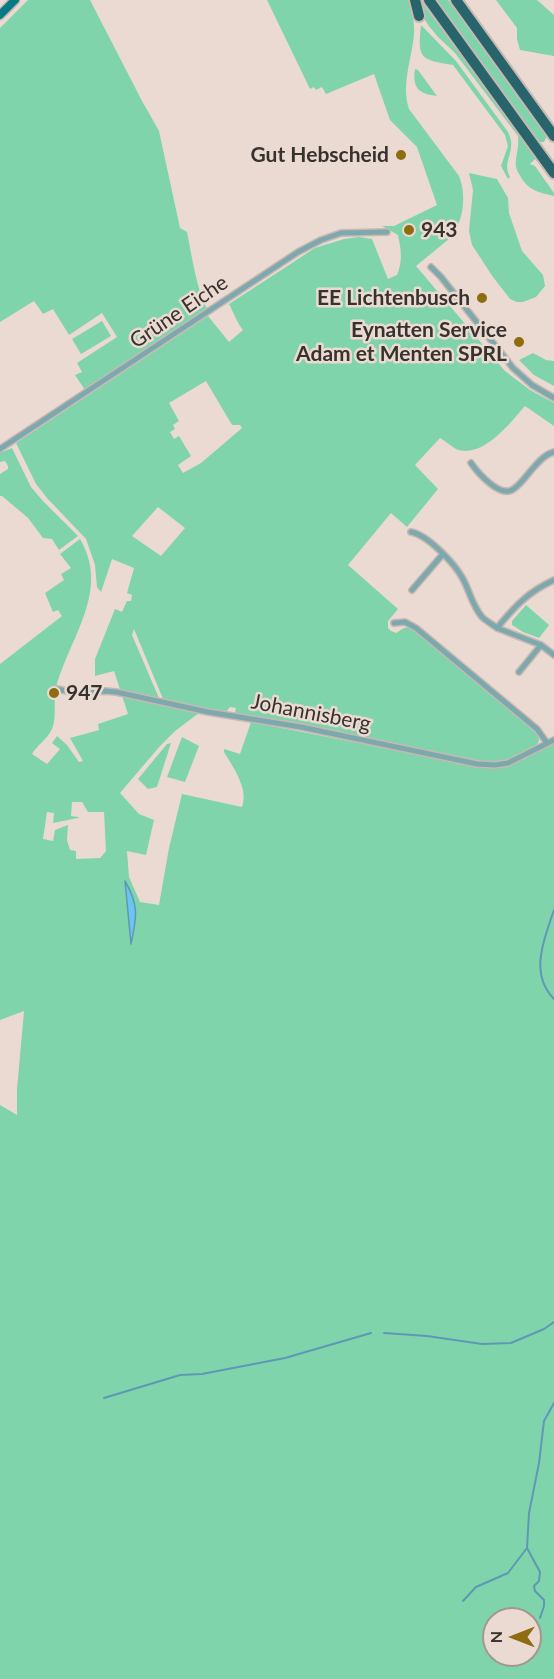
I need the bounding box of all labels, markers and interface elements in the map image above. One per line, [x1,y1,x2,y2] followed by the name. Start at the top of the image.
[251,142,389,168] place label: Gut Hebscheid
[394,148,408,162] marker: Gut Hebscheid
[421,217,458,243] place label: 943
[402,223,416,237] marker: 943
[125,270,233,354] street label: Grüne Eiche
[317,285,470,311] place label: EE Lichtenbusch
[475,291,489,305] marker: EE Lichtenbusch
[296,317,507,367] place label: Eynatten Service Adam et Menten SPRL
[512,335,526,349] marker: Eynatten Service Adam et Menten SPRL
[66,680,103,706] place label: 947
[47,686,61,700] marker: 947
[249,689,373,737] street label: Johannisberg
[482,1607,542,1667] north arrow
[486,1631,505,1643] text: N

